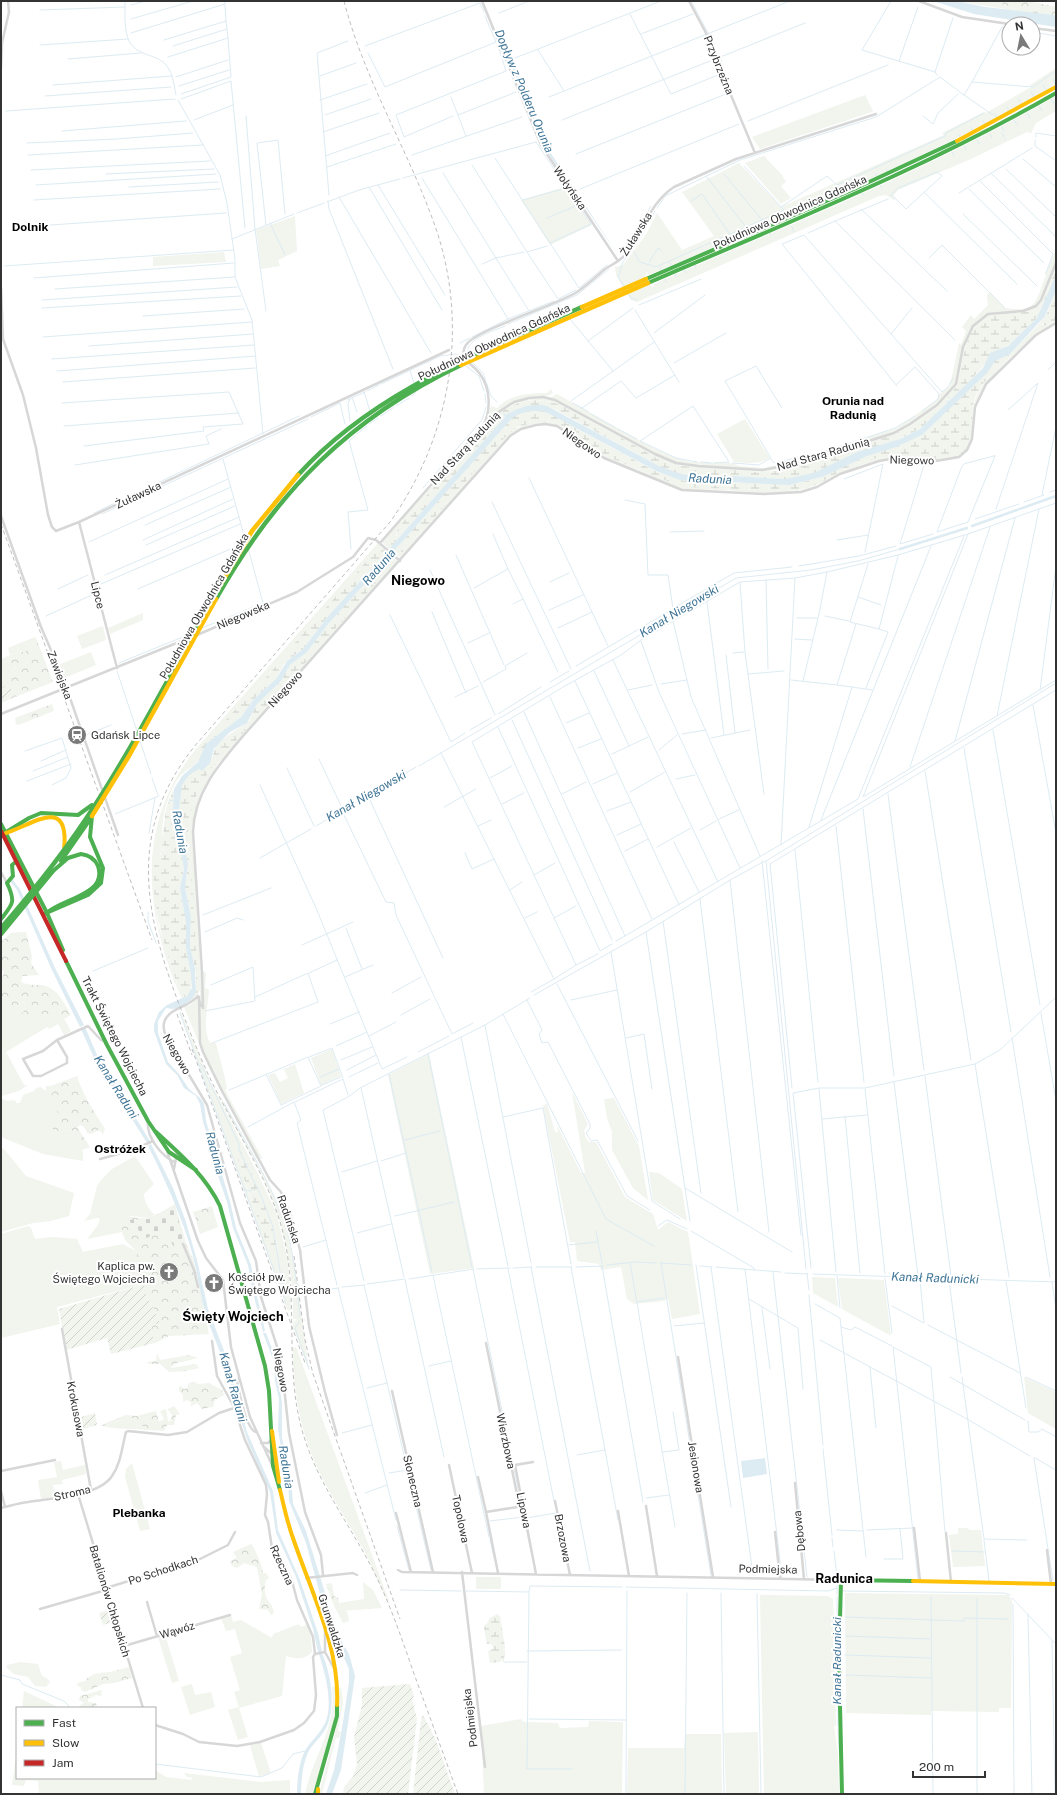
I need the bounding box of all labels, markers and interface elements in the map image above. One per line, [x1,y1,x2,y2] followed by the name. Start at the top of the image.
[1001,16,1041,56] north arrow
[1014,19,1025,33] text: N
[492,27,556,155] water label: Dopływ z Polderu Orunia
[702,34,736,96] street label: Przybrzeżna
[551,164,589,212] street label: Wołyńska
[712,173,868,251] street label: Południowa Obwodnica Gdańska
[617,209,654,258] street label: Żuławska
[12,220,48,234] district label: Dolnik
[416,301,572,383] street label: Południowa Obwodnica Gdańska
[822,394,884,422] district label: Orunia nad Radunią
[428,409,502,487] street label: Nad Starą Radunią
[560,425,604,461] street label: Niegowo
[775,435,871,473] street label: Nad Starą Radunią
[890,454,934,466] street label: Niegowo
[688,471,732,487] water label: Radunia
[113,478,163,511] street label: Żuławska
[157,531,251,681] street label: Południowa Obwodnica Gdańska
[359,546,399,588] water label: Radunia
[391,573,445,588] district label: Niegowo
[89,580,107,610] street label: Lipce
[637,582,721,640] water label: Kanał Niegowski
[215,599,271,631] street label: Niegowska
[45,649,75,701] street label: Zawiejska
[266,668,304,710] street label: Niegowo
[66,724,88,746] station icon: Gdańsk Lipce
[91,729,160,741] place label: Gdańsk Lipce
[323,767,409,825] water label: Kanał Niegowski
[169,809,191,855] water label: Radunia
[80,974,151,1097] street label: Trakt Świętego Wojciecha
[161,1032,193,1076] street label: Niegowo
[91,1053,141,1121] water label: Kanał Raduni
[203,1130,227,1176] water label: Radunia
[94,1142,146,1156] district label: Ostróżek
[275,1193,303,1245] street label: Raduńska
[52,1260,155,1285] place label: Kaplica pw. Świętego Wojciecha
[158,1261,180,1283] church icon: Kaplica pw. Świętego Wojciecha
[891,1269,979,1287] water label: Kanał Radunicki
[228,1271,331,1296] place label: Kościół pw. Świętego Wojciecha
[203,1272,225,1294] church icon: Kościół pw. Świętego Wojciecha
[182,1308,284,1324] district label: Święty Wojciech
[271,1347,291,1393] street label: Niegowo
[216,1350,250,1424] water label: Kanał Raduni
[65,1380,87,1438] street label: Krokusowa
[494,1412,518,1470] street label: Wierzbowa
[686,1440,706,1494] street label: Jesionowa
[276,1444,296,1490] water label: Radunia
[401,1454,425,1508] street label: Słoneczna
[52,1483,92,1503] street label: Stroma
[515,1491,533,1529] street label: Lipowa
[450,1494,472,1544] street label: Topolowa
[112,1506,166,1520] district label: Plebanka
[791,1510,807,1552] street label: Dębowa
[552,1513,574,1563] street label: Brzozowa
[268,1543,296,1587] street label: Rzeczna
[87,1544,133,1658] street label: Batalionów Chłopskich
[127,1553,199,1587] street label: Po Schodkach
[739,1562,797,1576] street label: Podmiejska
[815,1571,873,1586] district label: Radunica
[316,1593,348,1659] street label: Grunwaldzka
[830,1617,844,1705] water label: Kanał Radunicki
[158,1619,196,1641] street label: Wąwóz
[460,1688,480,1748] street label: Podmiejska
[16,1707,156,1779] legend
[52,1716,77,1730] text: Fast
[52,1736,80,1750] text: Slow
[913,1753,985,1779] scale bar
[52,1756,74,1770] text: Jam
[919,1760,954,1774] text: 200 m

